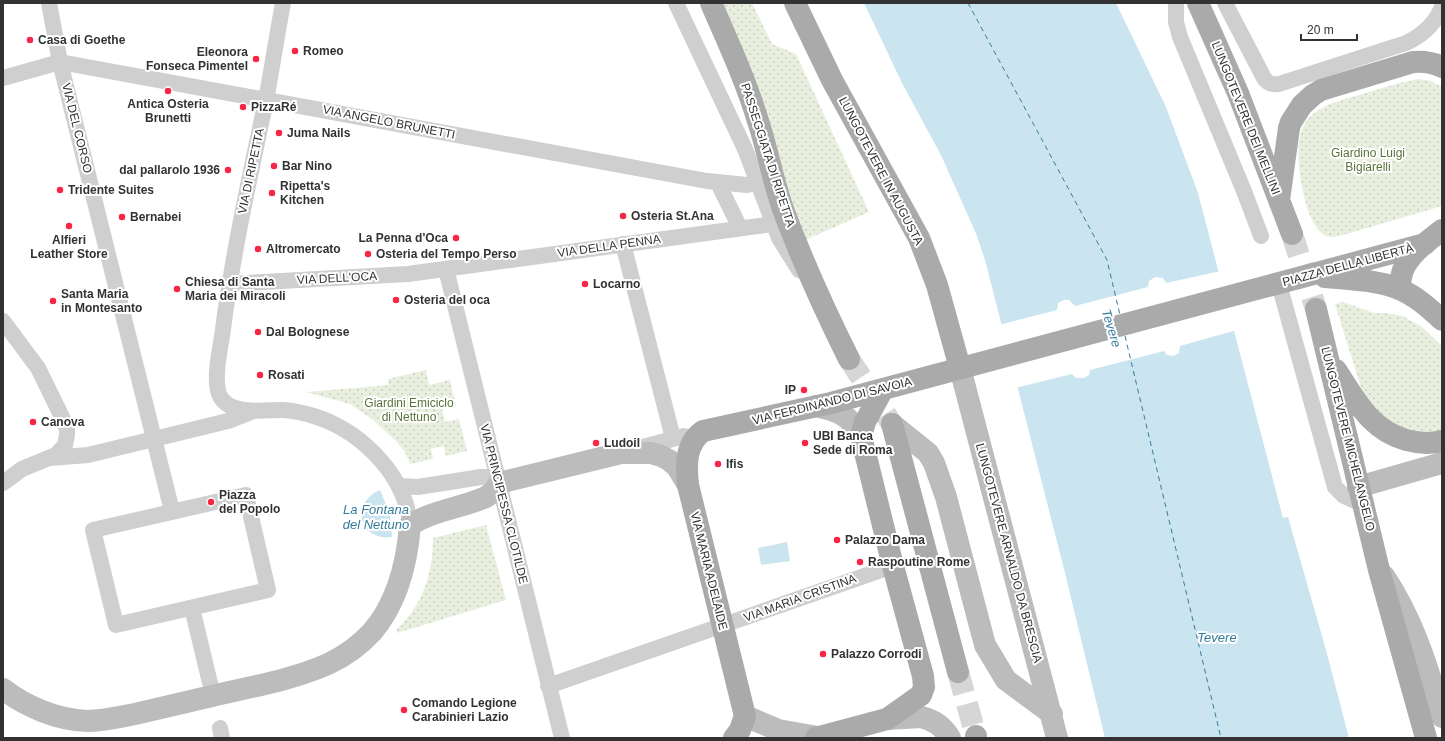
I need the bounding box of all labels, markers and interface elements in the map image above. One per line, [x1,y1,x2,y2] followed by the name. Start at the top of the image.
[1301,16,1357,42] scale bar
[1307,23,1334,37] text: 20 m
[38,33,126,47] place label: Casa di Goethe
[25,35,35,45] marker: Casa di Goethe
[1209,39,1283,197] street label: LUNGOTEVERE DEI MELLINI
[303,44,344,58] place label: Romeo
[146,45,248,73] place label: Eleonora Fonseca Pimentel
[290,46,300,56] marker: Romeo
[251,54,261,64] marker: Eleonora Fonseca Pimentel
[738,81,798,229] street label: PASSEGGIATA DI RIPETTA
[59,82,95,174] street label: VIA DEL CORSO
[163,86,173,96] marker: Antica Osteria Brunetti
[836,95,926,247] street label: LUNGOTEVERE IN AUGUSTA
[127,97,209,125] place label: Antica Osteria Brunetti
[251,100,297,114] place label: PizzaRé
[238,102,248,112] marker: PizzaRé
[322,102,456,142] street label: VIA ANGELO BRUNETTI
[287,126,351,140] place label: Juma Nails
[235,127,267,215] street label: VIA DI RIPETTA
[274,128,284,138] marker: Juma Nails
[1331,146,1405,174] park label: Giardino Luigi Bigiarelli
[282,159,332,173] place label: Bar Nino
[269,161,279,171] marker: Bar Nino
[119,163,220,177] place label: dal pallarolo 1936
[223,165,233,175] marker: dal pallarolo 1936
[280,179,331,207] place label: Ripetta's Kitchen
[68,183,154,197] place label: Tridente Suites
[55,185,65,195] marker: Tridente Suites
[267,188,277,198] marker: Ripetta's Kitchen
[631,209,714,223] place label: Osteria St.Ana
[130,210,181,224] place label: Bernabei
[618,211,628,221] marker: Osteria St.Ana
[117,212,127,222] marker: Bernabei
[64,221,74,231] marker: Alfieri Leather Store
[358,231,448,245] place label: La Penna d'Oca
[557,232,661,260] street label: VIA DELLA PENNA
[30,233,108,261] place label: Alfieri Leather Store
[451,233,461,243] marker: La Penna d'Oca
[1281,240,1415,289] street label: PIAZZA DELLA LIBERTÀ
[266,242,341,256] place label: Altromercato
[253,244,263,254] marker: Altromercato
[376,247,517,261] place label: Osteria del Tempo Perso
[363,249,373,259] marker: Osteria del Tempo Perso
[297,269,377,287] street label: VIA DELL'OCA
[185,275,286,303] place label: Chiesa di Santa Maria dei Miracoli
[593,277,640,291] place label: Locarno
[580,279,590,289] marker: Locarno
[172,284,182,294] marker: Chiesa di Santa Maria dei Miracoli
[61,287,142,315] place label: Santa Maria in Montesanto
[404,293,490,307] place label: Osteria del oca
[391,295,401,305] marker: Osteria del oca
[48,296,58,306] marker: Santa Maria in Montesanto
[1099,307,1124,349] water label: Tevere
[266,325,350,339] place label: Dal Bolognese
[253,327,263,337] marker: Dal Bolognese
[1318,345,1378,533] street label: LUNGOTEVERE MICHELANGELO
[268,368,305,382] place label: Rosati
[255,370,265,380] marker: Rosati
[751,374,913,428] street label: VIA FERDINANDO DI SAVOIA
[785,383,796,397] place label: IP
[799,385,809,395] marker: IP
[364,396,454,424] park label: Giardini Emiciclo di Nettuno
[41,415,85,429] place label: Canova
[28,417,38,427] marker: Canova
[477,423,531,585] street label: VIA PRINCIPESSA CLOTILDE
[813,429,893,457] place label: UBI Banca Sede di Roma
[604,436,640,450] place label: Ludoil
[591,438,601,448] marker: Ludoil
[800,438,810,448] marker: UBI Banca Sede di Roma
[973,442,1045,664] street label: LUNGOTEVERE ARNALDO DA BRESCIA
[726,457,744,471] place label: Ifis
[713,459,723,469] marker: Ifis
[219,488,280,516] place label: Piazza del Popolo
[206,497,216,507] marker: Piazza del Popolo
[343,502,409,532] water label: La Fontana del Nettuno
[688,510,730,632] street label: VIA MARIA ADELAIDE
[845,533,925,547] place label: Palazzo Dama
[832,535,842,545] marker: Palazzo Dama
[868,555,970,569] place label: Raspoutine Rome
[855,557,865,567] marker: Raspoutine Rome
[742,571,858,625] street label: VIA MARIA CRISTINA
[1197,630,1237,645] water label: Tevere
[831,647,922,661] place label: Palazzo Corrodi
[818,649,828,659] marker: Palazzo Corrodi
[412,696,517,724] place label: Comando Legione Carabinieri Lazio
[399,705,409,715] marker: Comando Legione Carabinieri Lazio

